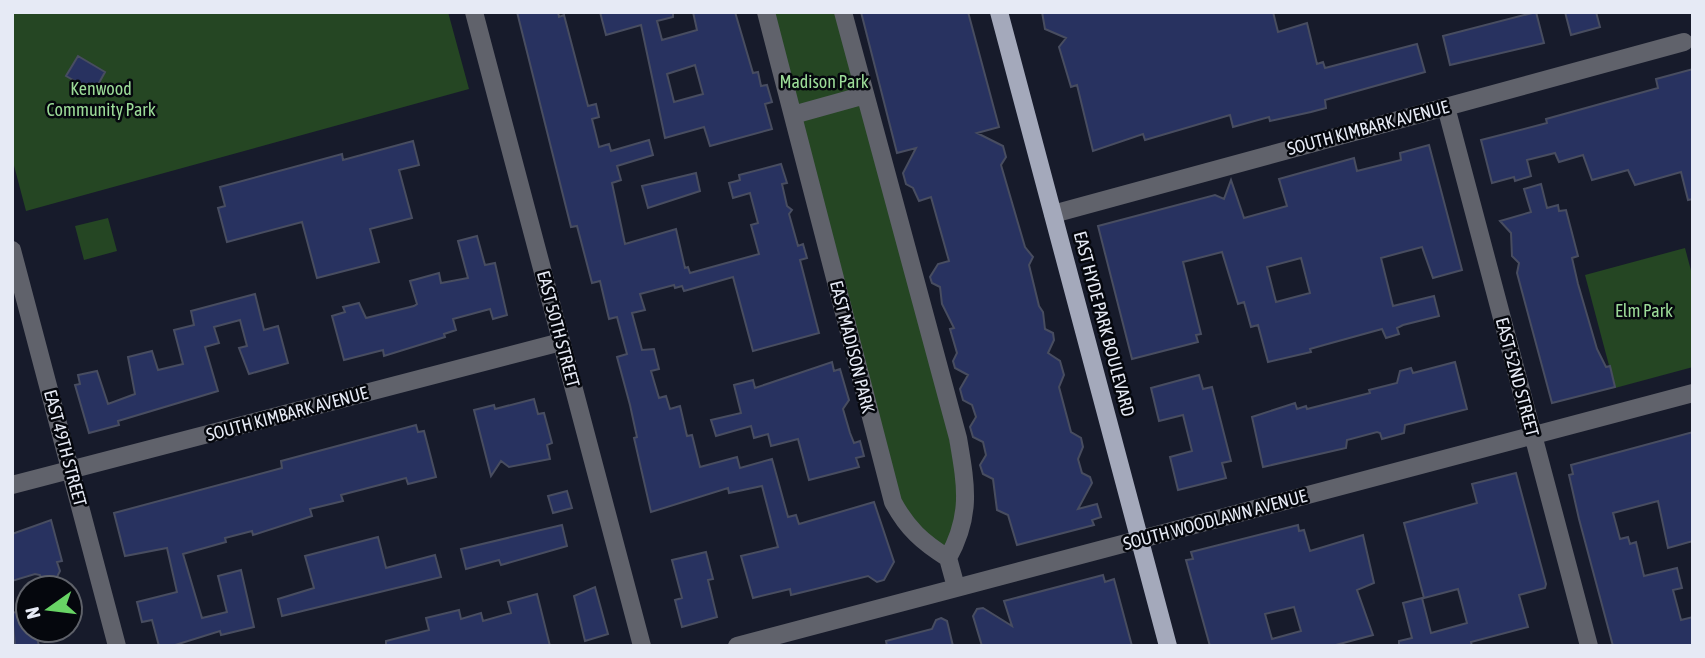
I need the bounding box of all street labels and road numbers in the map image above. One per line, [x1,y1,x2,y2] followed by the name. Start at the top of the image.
[1285,96,1451,159] street label: SOUTH KIMBARK AVENUE
[1070,229,1139,419] street label: EAST HYDE PARK BOULEVARD
[533,268,584,390] street label: EAST 50TH STREET
[826,278,879,416] street label: EAST MADISON PARK
[1492,315,1543,439] street label: EAST 52ND STREET
[204,382,370,445] street label: SOUTH KIMBARK AVENUE
[40,387,91,509] street label: EAST 49TH STREET
[1121,485,1309,554] street label: SOUTH WOODLAWN AVENUE

